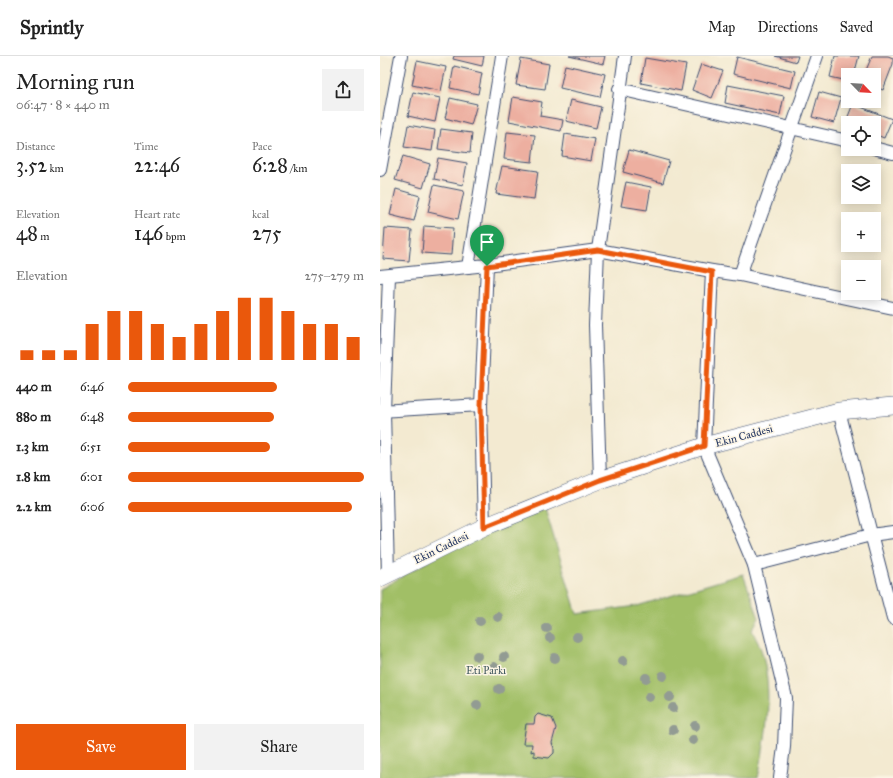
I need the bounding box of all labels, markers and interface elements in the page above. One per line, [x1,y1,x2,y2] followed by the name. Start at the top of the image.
[20,16,83,39] text: Sprintly
[708,19,735,36] text: Map
[757,19,818,36] text: Directions
[840,19,873,36] text: Saved
[16,68,135,95] text: Morning run
[841,68,881,108] north arrow
[841,68,881,300] map controls
[322,69,364,111] button: share
[16,97,110,113] text: 06:47 · 8 × 440 m
[841,116,881,156] button: locate
[16,140,55,153] text: Distance
[134,140,158,153] text: Time
[252,140,272,153] text: Pace
[16,153,47,177] text: 3.52
[134,153,180,177] text: 22:46
[252,153,288,177] text: 6:28
[47,162,64,175] text: km
[288,162,307,175] text: /km
[841,164,881,204] button: layers
[16,208,60,221] text: Elevation
[134,208,180,221] text: Heart rate
[252,208,269,221] text: kcal
[841,212,881,252] button: +
[16,221,38,245] text: 48
[134,221,163,245] text: 146
[252,221,281,245] text: 275
[470,225,504,266] pin
[38,230,49,243] text: m
[163,230,186,243] text: bpm
[476,231,498,253] icon: arrive
[841,260,881,300] button: −
[16,268,68,284] text: Elevation
[304,268,364,284] text: 275–279 m
[16,379,52,395] text: 440 m
[80,379,104,395] text: 6:46
[16,409,51,425] text: 880 m
[80,409,104,425] text: 6:48
[714,422,774,450] street label: Ekin Caddesi
[16,439,49,455] text: 1.3 km
[80,439,101,455] text: 6:51
[16,469,51,485] text: 1.8 km
[80,469,103,485] text: 6:01
[16,499,52,515] text: 2.2 km
[80,499,104,515] text: 6:06
[412,529,470,567] street label: Ekin Caddesi
[466,664,506,677] park label: Eti Parkı
[16,724,186,770] button: Save
[194,724,364,770] button: Share

